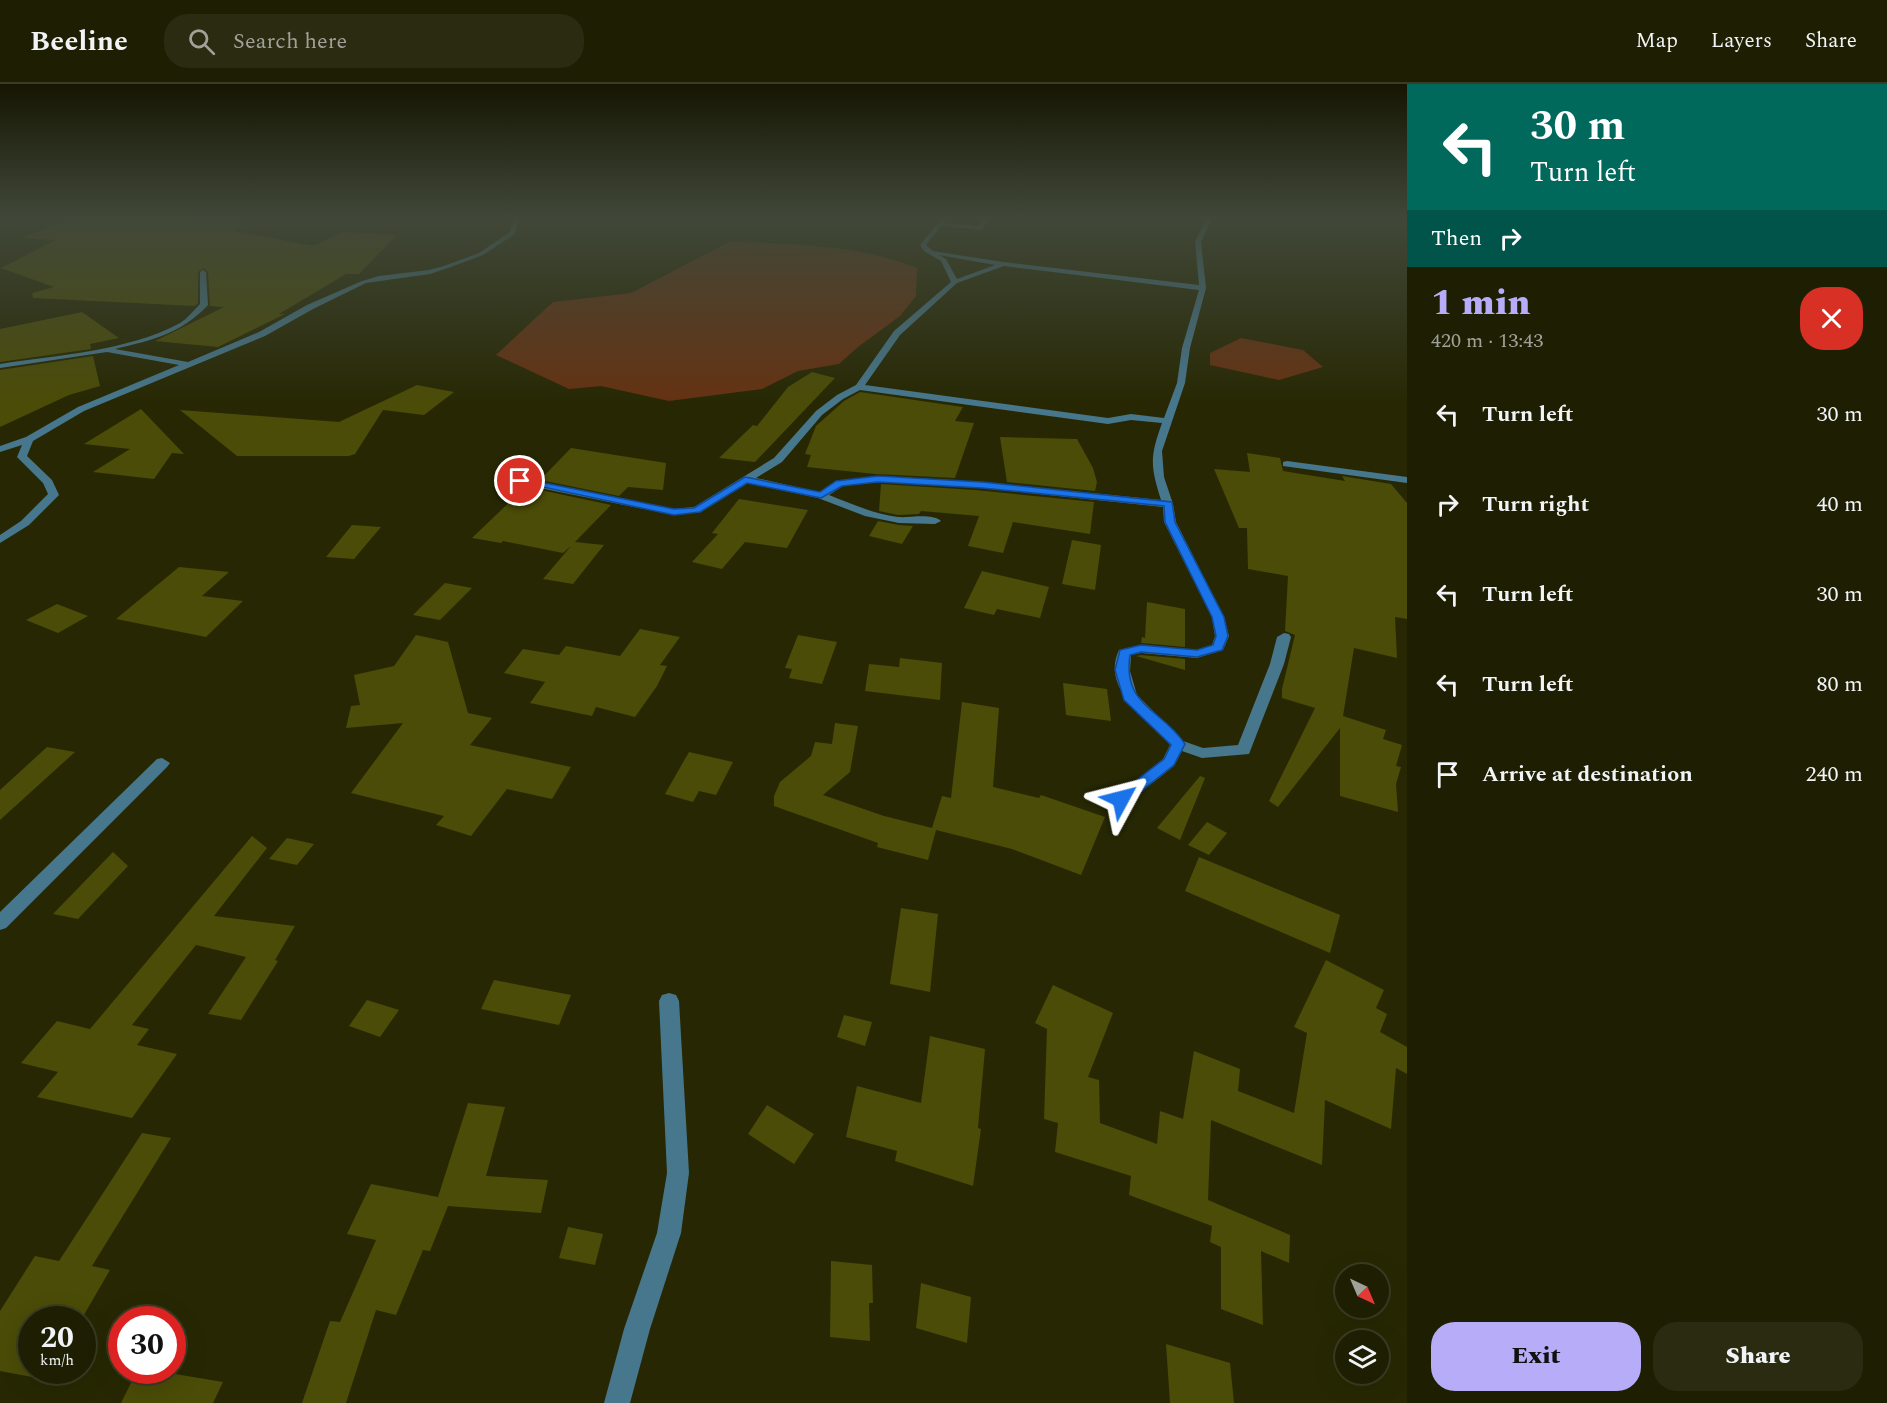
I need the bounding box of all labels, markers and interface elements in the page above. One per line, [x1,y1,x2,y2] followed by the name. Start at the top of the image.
[164,14,584,68] search box
[30,20,128,63] text: Beeline
[185,25,218,58] icon: search
[233,25,347,58] text: Search here
[1636,25,1678,57] text: Map
[1711,25,1772,57] text: Layers
[1805,25,1857,57] text: Share
[1530,95,1625,158] text: 30 m
[1431,108,1509,186] icon: left
[1530,152,1636,194] text: Turn left
[1431,222,1482,255] text: Then
[1494,222,1527,255] icon: right
[1431,276,1531,331] text: 1 min
[1800,287,1863,350] button: close
[1431,326,1543,356] text: 420 m · 13:43
[1431,398,1464,431] icon: left
[1482,398,1574,431] text: Turn left
[1817,398,1863,431] text: 30 m
[494,455,545,506] pin
[503,464,536,497] icon: arrive
[1431,488,1464,521] icon: right
[1482,488,1589,521] text: Turn right
[1817,488,1863,521] text: 40 m
[1431,578,1464,611] icon: left
[1482,578,1574,611] text: Turn left
[1817,578,1863,611] text: 30 m
[1431,668,1464,701] icon: left
[1482,668,1574,701] text: Turn left
[1817,668,1863,701] text: 80 m
[1431,758,1464,791] icon: arrive
[1482,758,1693,791] text: Arrive at destination
[1806,758,1863,791] text: 240 m
[1089,767,1153,831] position arrow
[1335,1264,1389,1318] north arrow
[1335,1264,1389,1384] map controls
[108,1306,186,1384] speed limit sign: 30
[40,1315,74,1361] text: 20
[1431,1322,1641,1391] button: Exit
[1653,1322,1863,1391] button: Share
[1335,1330,1389,1384] button: layers
[40,1349,74,1372] text: km/h

